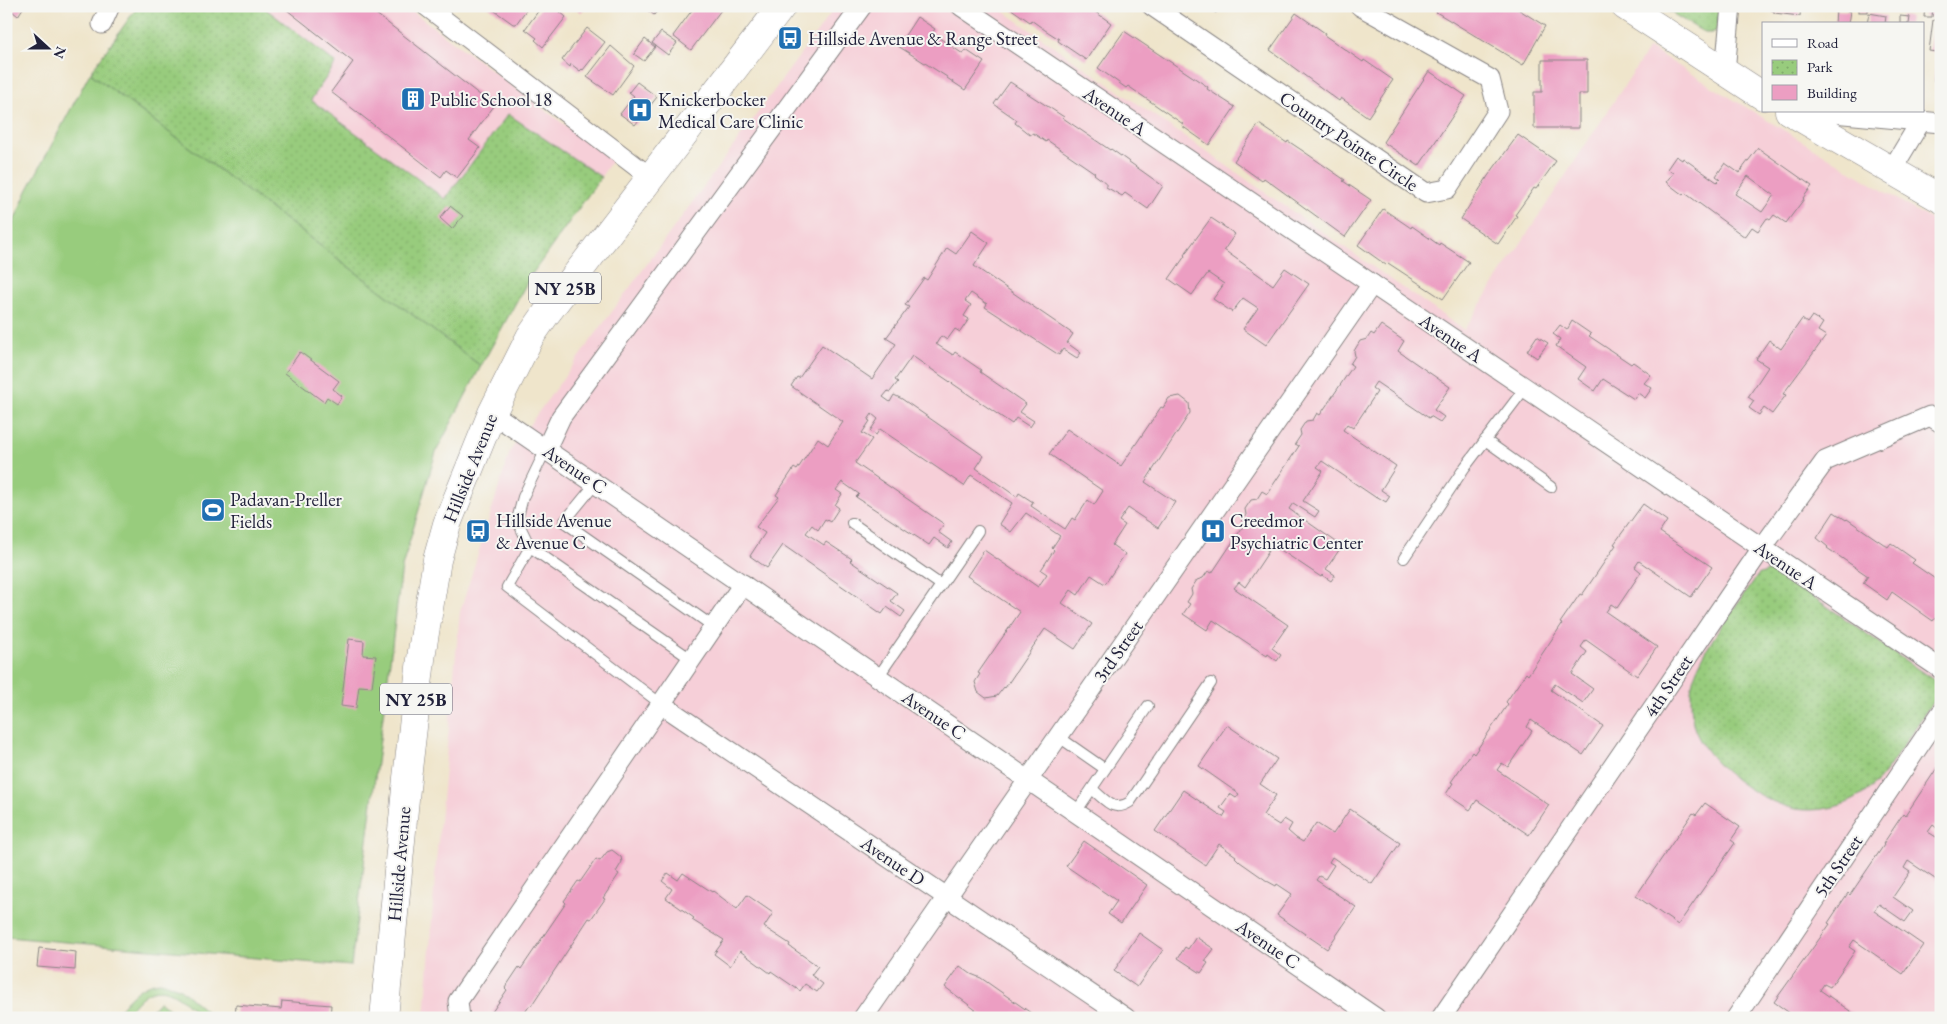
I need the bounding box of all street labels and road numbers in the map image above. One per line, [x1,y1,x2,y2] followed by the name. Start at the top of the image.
[1078,80,1152,142] street label: Avenue A
[1275,85,1423,197] street label: Country Pointe Circle
[529,272,601,304] road number: NY 25B
[1414,307,1488,369] street label: Avenue A
[437,410,503,526] street label: Hillside Avenue
[537,438,612,499] street label: Avenue C
[1749,534,1823,596] street label: Avenue A
[1088,615,1149,687] street label: 3rd Street
[1638,650,1698,722] street label: 4th Street
[380,684,452,714] road number: NY 25B
[896,684,971,745] street label: Avenue C
[382,805,416,923] street label: Hillside Avenue
[855,830,930,892] street label: Avenue D
[1808,830,1868,902] street label: 5th Street
[1230,913,1305,974] street label: Avenue C

